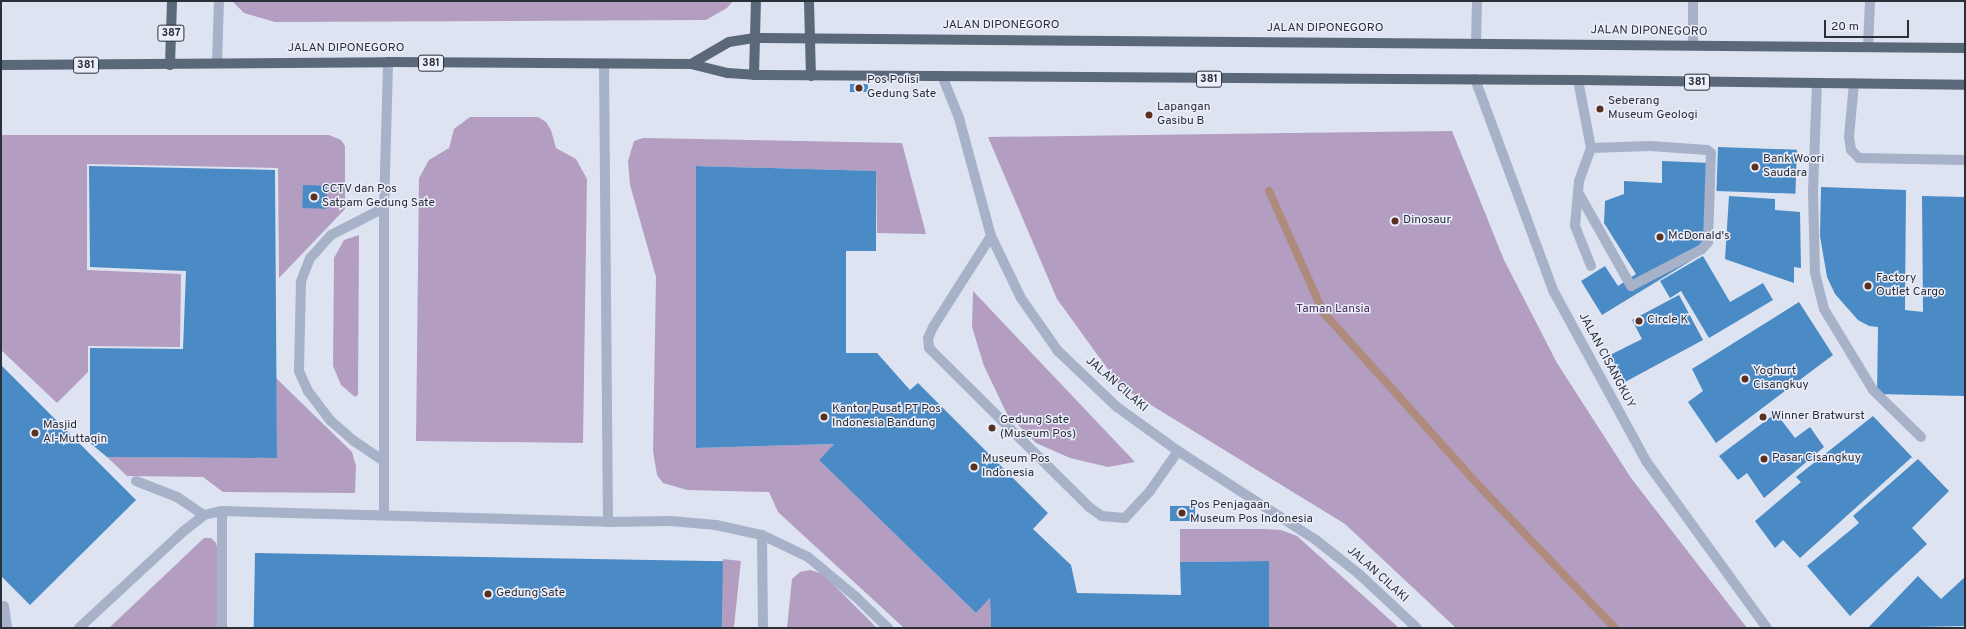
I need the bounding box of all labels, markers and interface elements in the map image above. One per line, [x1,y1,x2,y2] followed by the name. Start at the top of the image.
[1826,12,1911,38] scale bar
[943,19,1059,33] street label: JALAN DIPONEGORO
[1831,19,1859,35] text: 20 m
[1267,22,1383,36] street label: JALAN DIPONEGORO
[157,24,185,42] road number: 387
[1590,24,1708,40] street label: JALAN DIPONEGORO
[288,42,404,56] street label: JALAN DIPONEGORO
[418,54,444,72] road number: 381
[73,56,99,74] road number: 381
[1196,70,1222,88] road number: 381
[1684,73,1710,91] road number: 381
[867,74,936,102] place label: Pos Polisi Gedung Sate
[854,83,864,93] marker: Pos Polisi Gedung Sate
[1608,95,1698,123] place label: Seberang Museum Geologi
[1157,101,1211,129] place label: Lapangan Gasibu B
[1595,104,1605,114] marker: Seberang Museum Geologi
[1144,110,1154,120] marker: Lapangan Gasibu B
[1763,153,1824,181] place label: Bank Woori Saudara
[1750,162,1760,172] marker: Bank Woori Saudara
[322,183,435,211] place label: CCTV dan Pos Satpam Gedung Sate
[309,192,319,202] marker: CCTV dan Pos Satpam Gedung Sate
[1403,214,1451,228] place label: Dinosaur
[1390,216,1400,226] marker: Dinosaur
[1668,230,1730,244] place label: McDonald's
[1655,232,1665,242] marker: McDonald's
[1876,272,1945,300] place label: Factory Outlet Cargo
[1863,281,1873,291] marker: Factory Outlet Cargo
[1296,303,1370,317] park label: Taman Lansia
[1575,311,1637,411] street label: JALAN CISANGKUY
[1647,314,1689,328] place label: Circle K
[1634,316,1644,326] marker: Circle K
[1082,354,1150,416] street label: JALAN CILAKI
[1753,365,1809,393] place label: Yoghurt Cisangkuy
[1740,374,1750,384] marker: Yoghurt Cisangkuy
[832,403,941,431] place label: Kantor Pusat PT Pos Indonesia Bandung
[1771,410,1865,424] place label: Winner Bratwurst
[819,412,829,422] marker: Kantor Pusat PT Pos Indonesia Bandung
[1758,412,1768,422] marker: Winner Bratwurst
[1000,414,1076,442] place label: Gedung Sate (Museum Pos)
[43,419,107,447] place label: Masjid Al-Muttaqin
[987,423,997,433] marker: Gedung Sate (Museum Pos)
[30,428,40,438] marker: Masjid Al-Muttaqin
[1772,452,1861,466] place label: Pasar Cisangkuy
[982,453,1050,481] place label: Museum Pos Indonesia
[1759,454,1769,464] marker: Pasar Cisangkuy
[969,462,979,472] marker: Museum Pos Indonesia
[1190,499,1313,527] place label: Pos Penjagaan Museum Pos Indonesia
[1177,508,1187,518] marker: Pos Penjagaan Museum Pos Indonesia
[1343,544,1411,606] street label: JALAN CILAKI
[496,587,565,601] place label: Gedung Sate
[483,589,493,599] marker: Gedung Sate

